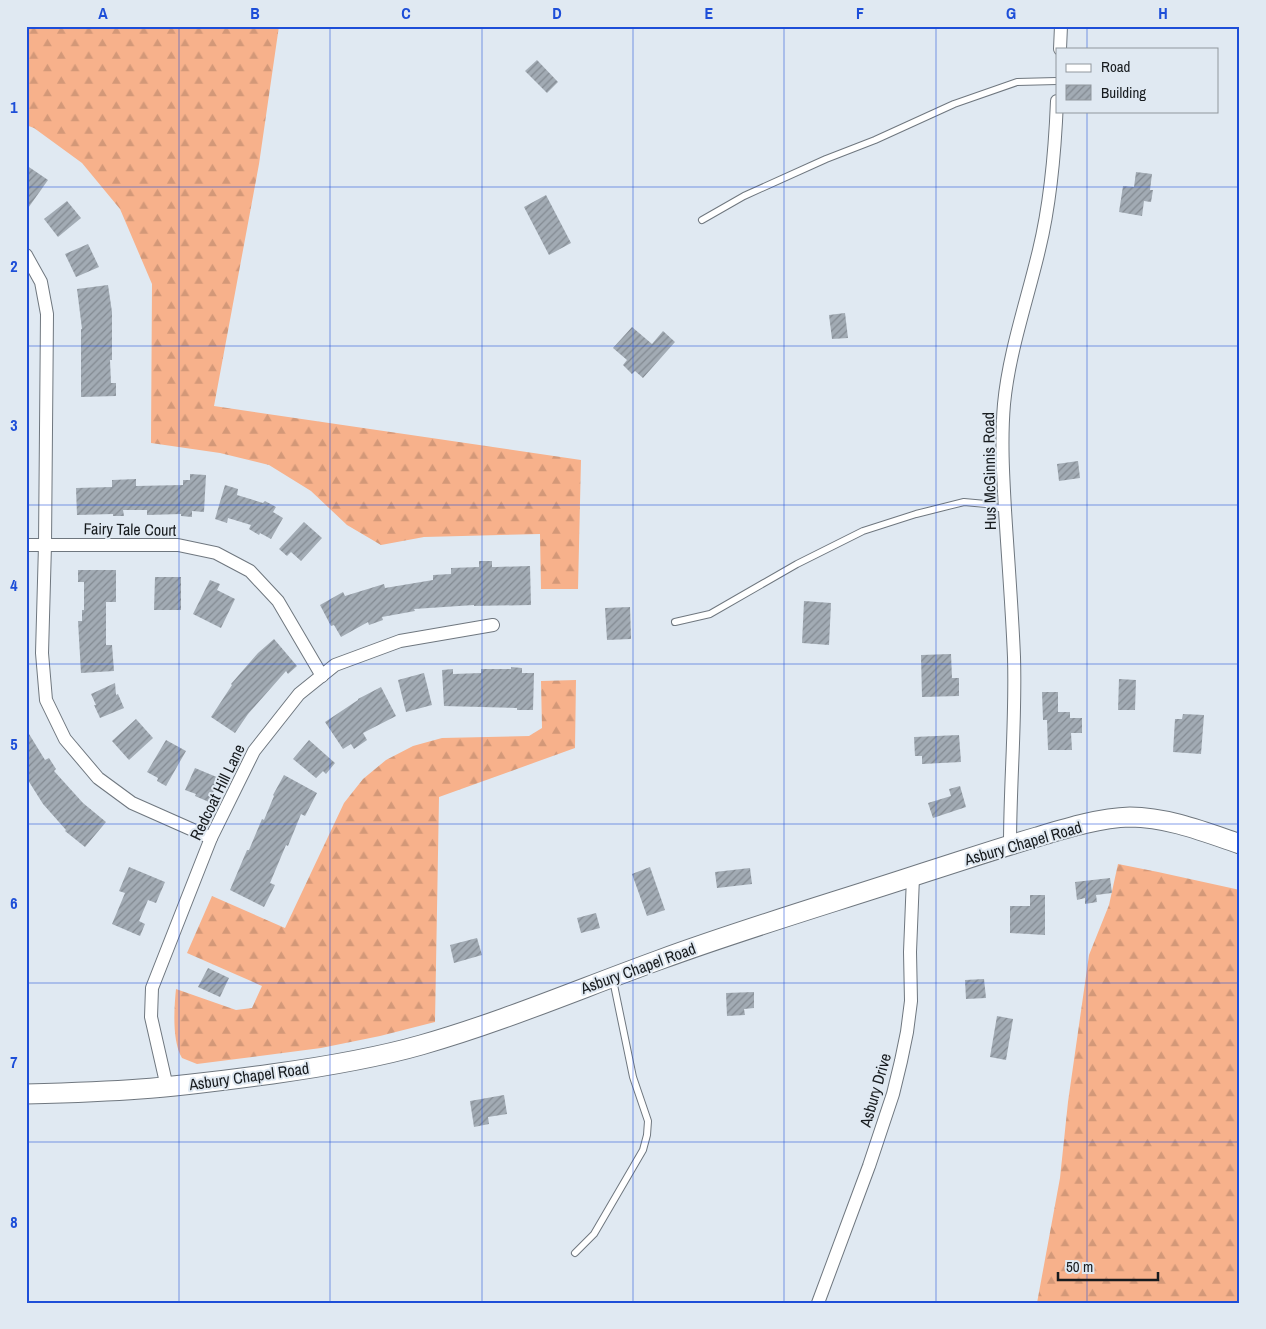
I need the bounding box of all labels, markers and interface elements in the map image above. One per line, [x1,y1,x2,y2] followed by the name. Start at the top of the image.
[98,2,108,24] text: A
[250,2,260,24] text: B
[401,2,411,24] text: C
[552,2,562,24] text: D
[705,2,714,24] text: E
[856,2,864,24] text: F
[1006,2,1016,24] text: G
[1158,2,1168,24] text: H
[1056,48,1218,112] legend
[1101,56,1130,77] text: Road
[1101,82,1146,103] text: Building
[10,96,18,118] text: 1
[10,255,18,277] text: 2
[977,412,1001,530] street label: Hus McGinnis Road
[10,414,18,436] text: 3
[83,517,177,541] street label: Fairy Tale Court
[10,574,18,596] text: 4
[10,733,18,755] text: 5
[184,740,250,844] street label: Redcoat Hill Lane
[961,816,1084,871] street label: Asbury Chapel Road
[10,892,18,914] text: 6
[576,937,699,999] street label: Asbury Chapel Road
[10,1051,18,1073] text: 7
[854,1051,896,1130] street label: Asbury Drive
[187,1057,310,1095] street label: Asbury Chapel Road
[10,1211,18,1233] text: 8
[1058,1249,1158,1281] scale bar
[1066,1256,1093,1277] text: 50 m

